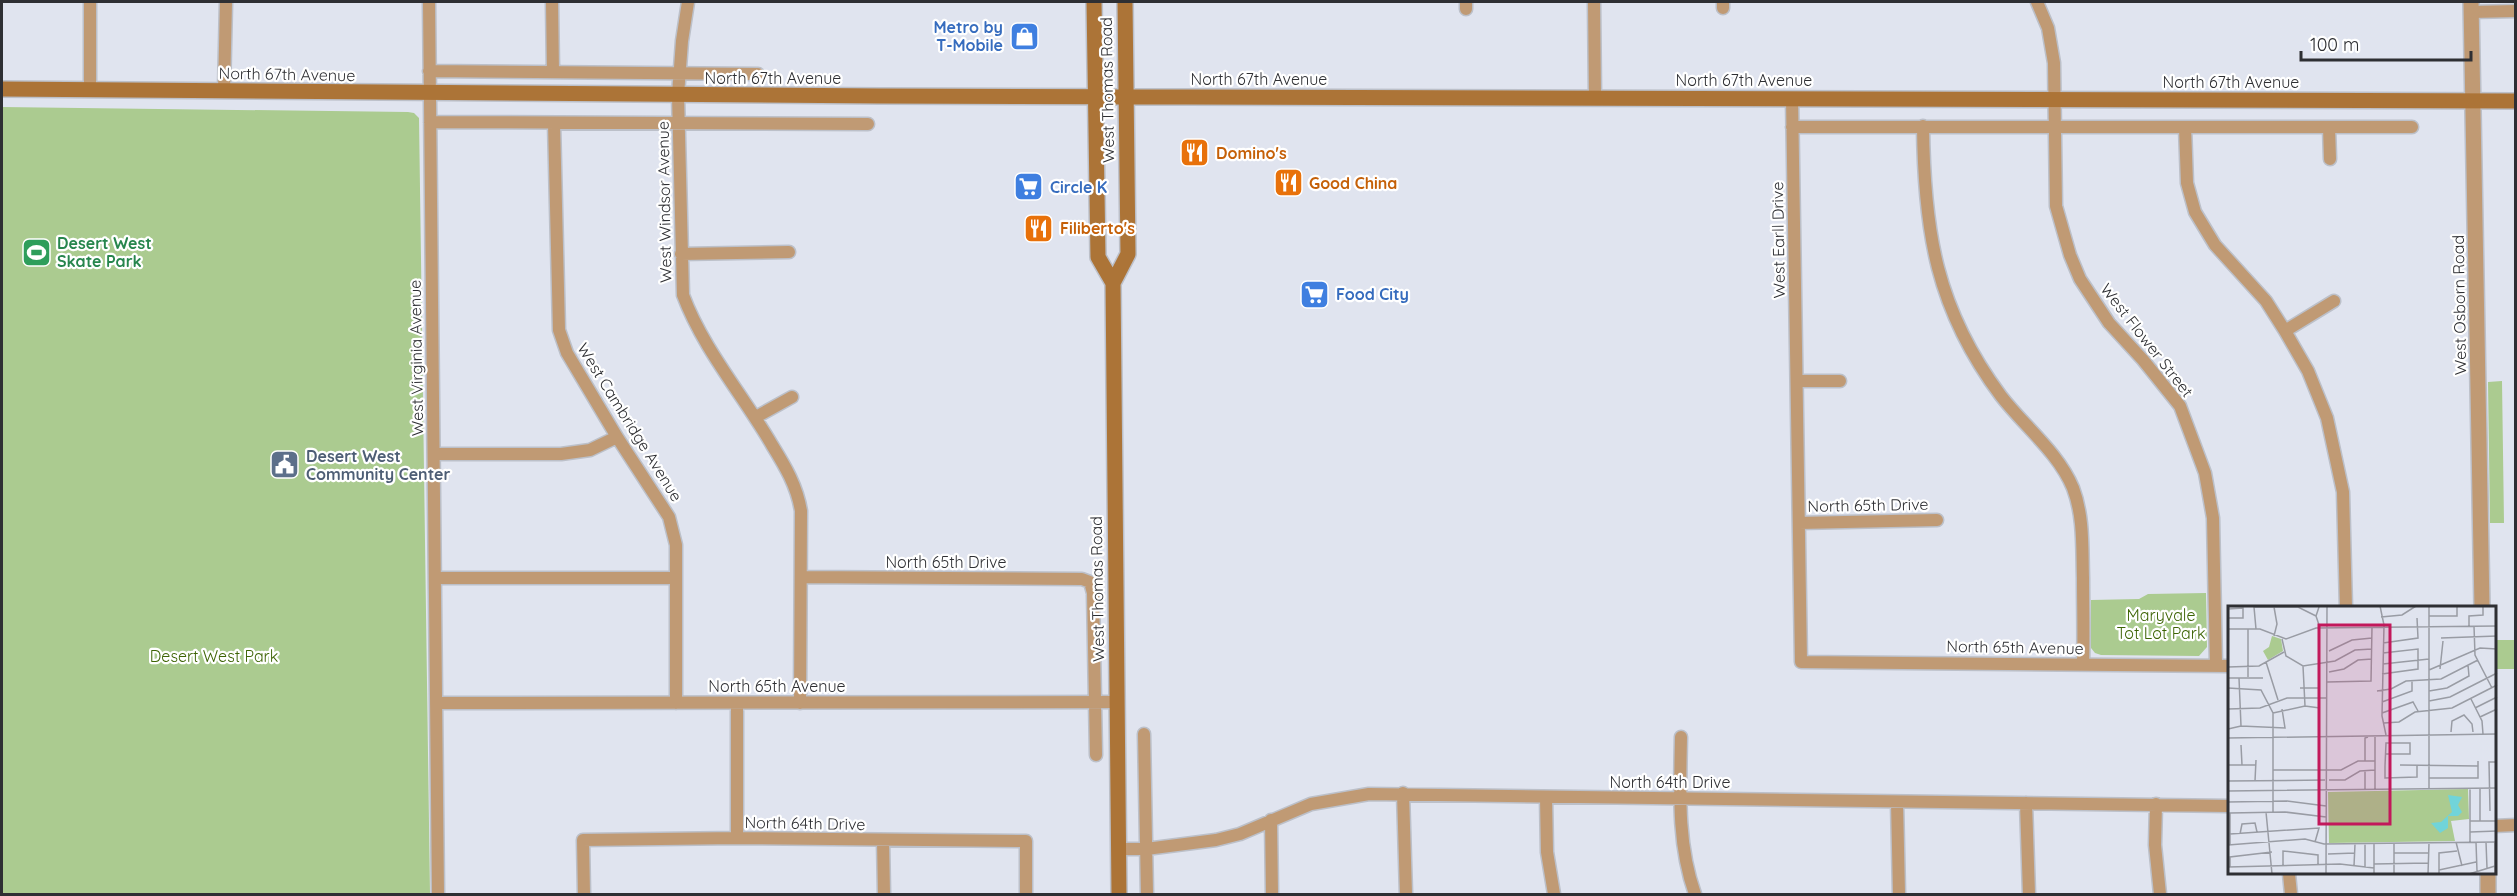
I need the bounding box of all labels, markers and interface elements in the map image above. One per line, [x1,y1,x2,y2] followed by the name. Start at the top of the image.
[933,17,1003,55] place label: Metro by T-Mobile
[1096,17,1118,163] street label: West Thomas Road
[1008,20,1040,52] shop icon: Metro by T-Mobile
[2301,24,2470,62] scale bar
[2310,33,2359,56] text: 100 m
[218,63,356,85] street label: North 67th Avenue
[705,68,841,88] street label: North 67th Avenue
[1191,69,1327,89] street label: North 67th Avenue
[1676,70,1812,90] street label: North 67th Avenue
[2163,72,2299,92] street label: North 67th Avenue
[653,121,675,283] street label: West Windsor Avenue
[1179,137,1211,169] restaurant icon: Domino's
[1216,143,1287,163] place label: Domino's
[1272,167,1304,199] restaurant icon: Good China
[1013,171,1045,203] supermarket icon: Circle K
[1309,173,1397,193] place label: Good China
[1050,177,1107,197] place label: Circle K
[1767,181,1789,299] street label: West Earll Drive
[1023,212,1055,244] restaurant icon: Filiberto's
[1060,218,1135,238] place label: Filiberto's
[57,233,152,271] place label: Desert West Skate Park
[2448,235,2470,375] street label: West Osborn Road
[20,236,52,268] sports icon: Desert West Skate Park
[1299,278,1331,310] supermarket icon: Food City
[2096,279,2198,401] street label: West Flower Street
[405,280,427,436] street label: West Virginia Avenue
[1336,284,1409,304] place label: Food City
[573,339,687,505] street label: West Cambridge Avenue
[306,446,451,484] place label: Desert West Community Center
[269,449,301,481] public building icon: Desert West Community Center
[1807,494,1929,516] street label: North 65th Drive
[1086,516,1108,662] street label: West Thomas Road
[885,552,1007,572] street label: North 65th Drive
[2116,605,2206,643] park label: Maryvale Tot Lot Park
[2228,606,2496,875] inset map
[1946,636,2084,658] street label: North 65th Avenue
[150,646,278,666] park label: Desert West Park
[708,676,846,696] street label: North 65th Avenue
[1609,772,1731,792] street label: North 64th Drive
[744,812,866,834] street label: North 64th Drive

